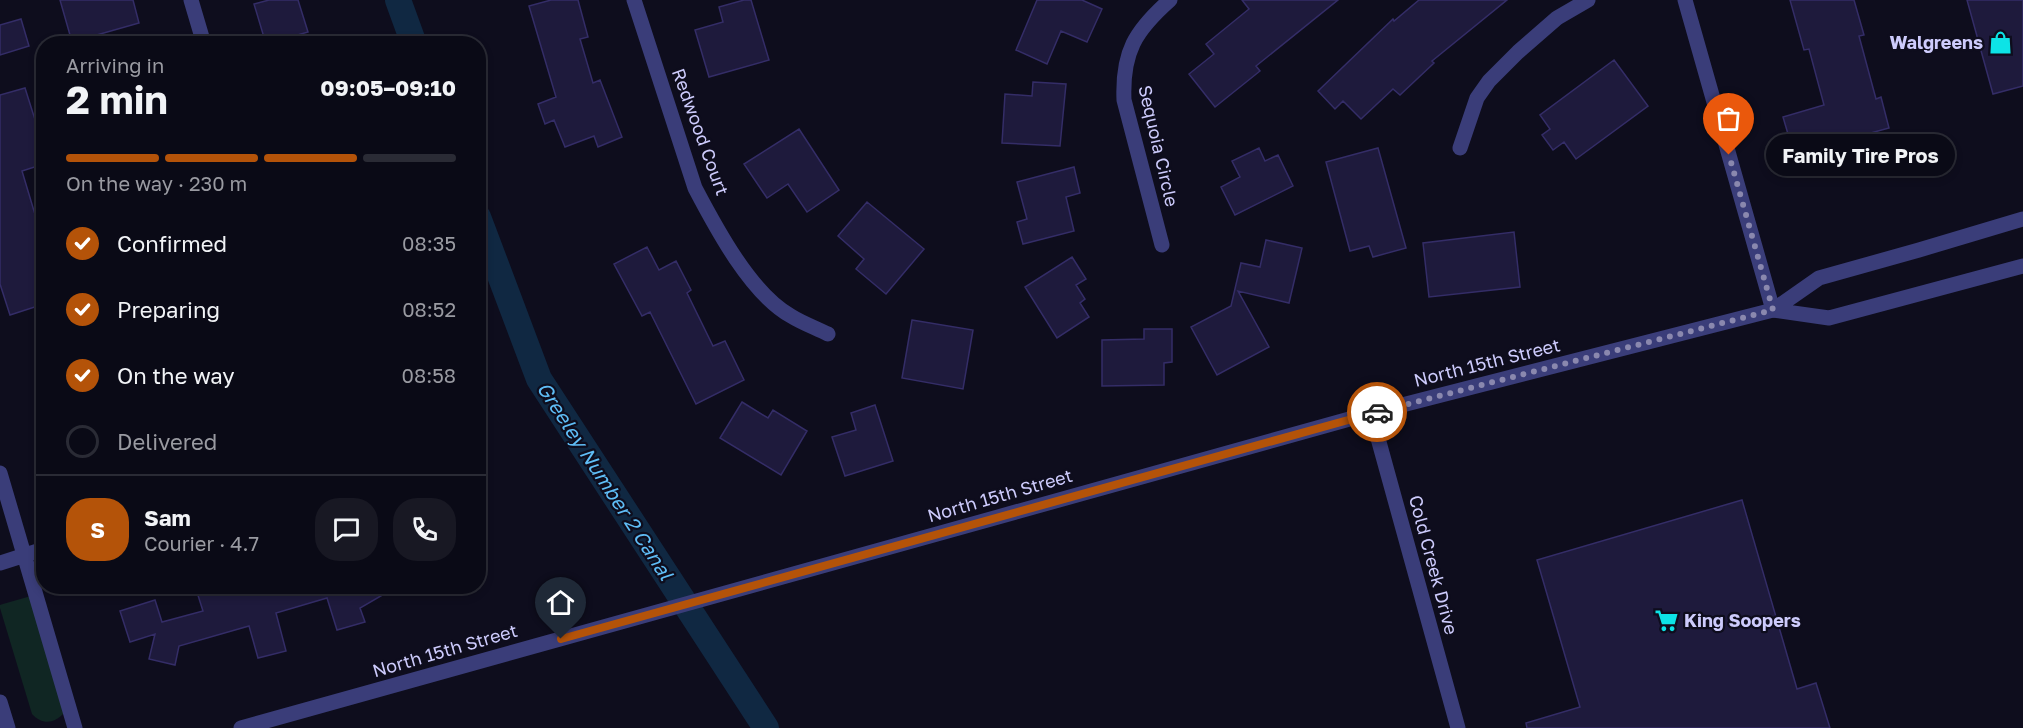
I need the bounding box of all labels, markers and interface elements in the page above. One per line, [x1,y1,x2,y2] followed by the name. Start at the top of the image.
[1988,30,2014,56] shop icon: Walgreens
[1889,31,1983,53] place label: Walgreens
[66,53,164,77] text: Arriving in
[668,65,734,198] street label: Redwood Court
[320,74,456,101] text: 09:05–09:10
[66,76,168,123] text: 2 min
[1134,83,1184,209] street label: Sequoia Circle
[1703,93,1754,155] pin
[1712,102,1745,135] icon: bag
[1765,134,1954,176] callout: Family Tire Pros
[1782,143,1939,167] text: Family Tire Pros
[66,171,247,195] text: On the way · 230 m
[66,227,99,260] icon: check
[117,230,227,257] text: Confirmed
[402,231,456,255] text: 08:35
[66,293,99,326] icon: check
[117,296,220,323] text: Preparing
[402,297,456,321] text: 08:52
[1411,333,1562,391] street label: North 15th Street
[66,359,99,392] icon: check
[117,362,235,389] text: On the way
[402,363,456,387] text: 08:58
[532,377,679,585] water label: Greeley Number 2 Canal
[1347,382,1407,442] courier
[1361,396,1394,429] icon: car
[117,428,217,455] text: Delivered
[925,464,1075,526] street label: North 15th Street
[1405,493,1463,637] street label: Cold Creek Drive
[315,498,378,561] button: chat
[393,498,456,561] button: phone
[144,504,191,531] text: Sam
[90,516,105,543] text: S
[144,531,259,555] text: Courier · 4.7
[535,577,586,639] pin
[544,586,577,619] icon: home
[1653,608,1679,634] supermarket icon: King Soopers
[1684,609,1801,631] place label: King Soopers
[370,619,520,681] street label: North 15th Street

